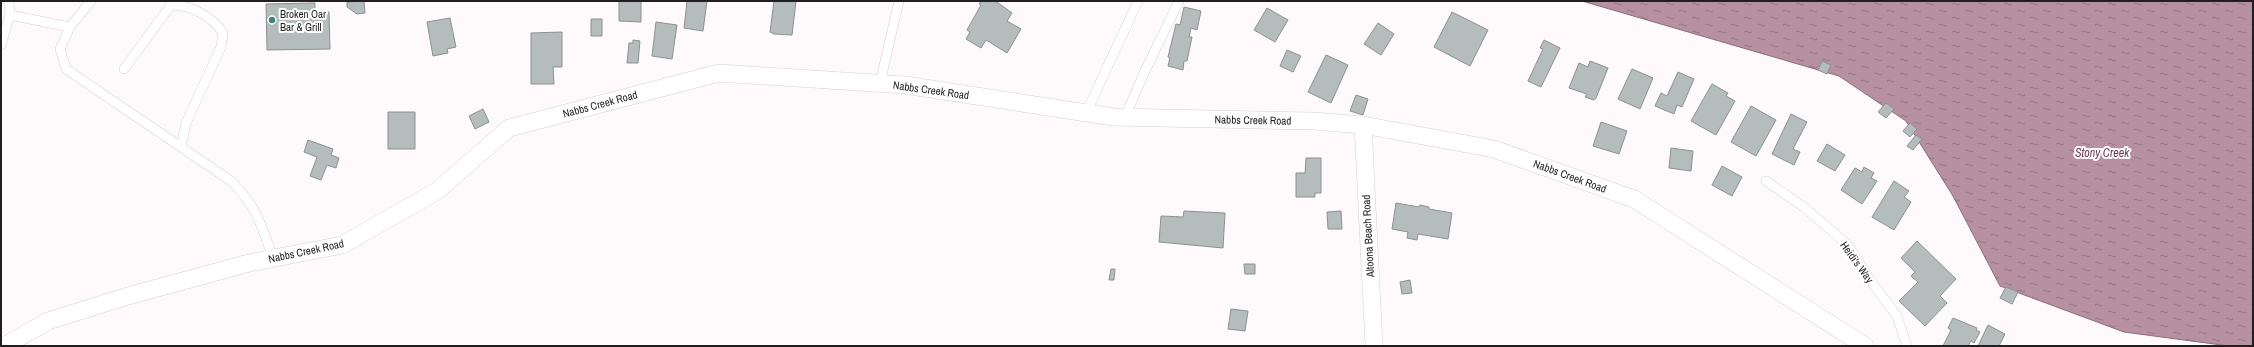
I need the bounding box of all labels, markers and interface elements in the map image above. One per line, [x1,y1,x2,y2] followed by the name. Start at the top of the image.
[280,7,326,34] place label: Broken Oar Bar & Grill
[267,15,277,25] marker: Broken Oar Bar & Grill
[892,78,970,102] street label: Nabbs Creek Road
[561,87,639,121] street label: Nabbs Creek Road
[1215,112,1291,128] street label: Nabbs Creek Road
[2075,145,2130,161] water label: Stony Creek
[1532,156,1608,196] street label: Nabbs Creek Road
[1359,194,1377,279] street label: Altoona Beach Road
[267,236,345,266] street label: Nabbs Creek Road
[1837,238,1877,286] street label: Heidi's Way

